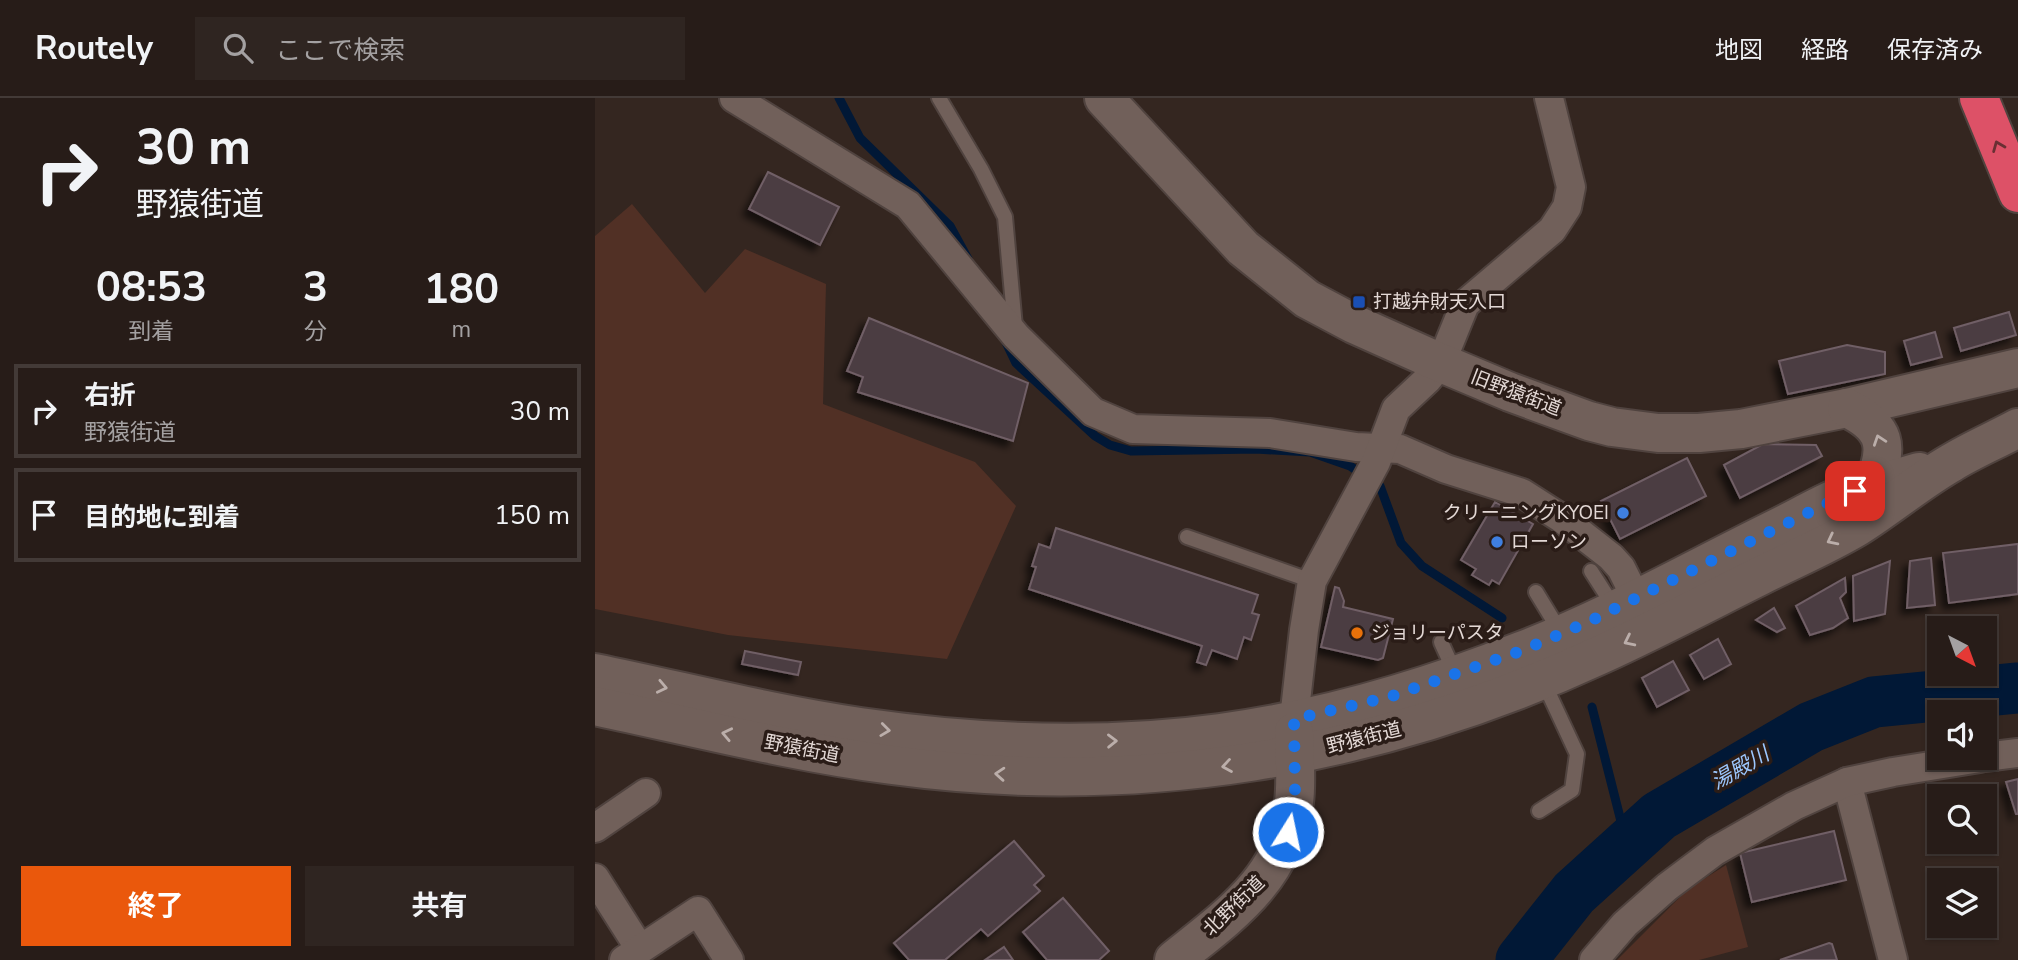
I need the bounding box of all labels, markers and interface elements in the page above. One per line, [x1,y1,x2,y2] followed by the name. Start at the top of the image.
[195,17,685,80] search box
[35,26,153,71] text: Routely
[219,29,257,67] icon: search
[275,33,405,68] text: ここで検索
[1715,34,1763,66] text: 地図
[1801,34,1849,66] text: 経路
[1887,34,1983,66] text: 保存済み
[136,114,251,181] text: 30 m
[21,126,112,217] icon: right
[1992,140,2006,153] one-way arrow
[136,183,264,226] text: 野猿街道
[96,259,207,316] text: 08:53
[303,259,328,316] text: 3
[424,261,499,318] text: 180
[1373,289,1506,315] place label: 打越弁財天入口
[1351,294,1367,310] marker: 打越弁財天入口
[452,314,471,345] text: m
[128,316,174,347] text: 到着
[304,316,327,347] text: 分
[1467,364,1565,422] street label: 旧野猿街道
[84,378,136,413] text: 右折
[25,392,63,430] icon: right
[510,394,570,429] text: 30 m
[84,417,176,448] text: 野猿街道
[1873,434,1888,447] one-way arrow
[1825,461,1885,521] pin
[1836,472,1874,510] icon: arrive
[25,496,63,534] icon: arrive
[494,498,570,533] text: 150 m
[84,500,240,535] text: 目的地に到着
[1443,500,1609,526] place label: クリーニングKYOEI
[1615,505,1631,521] marker: クリーニングKYOEI
[1511,529,1587,555] place label: ローソン
[1827,531,1839,545] one-way arrow
[1489,534,1505,550] marker: ローソン
[1927,616,1997,686] north arrow
[1927,616,1997,938] map controls
[1371,620,1504,646] place label: ジョリーパスタ
[1349,625,1365,641] marker: ジョリーパスタ
[1623,633,1636,647] one-way arrow
[656,679,668,693] one-way arrow
[1927,700,1997,770] button: sound
[1324,716,1404,760] street label: 野猿街道
[879,723,891,738] one-way arrow
[721,728,733,743] one-way arrow
[762,729,842,769] street label: 野猿街道
[1107,733,1118,749] one-way arrow
[1706,739,1776,796] water label: 湯殿川
[1221,758,1233,773] one-way arrow
[994,767,1005,782] one-way arrow
[1927,784,1997,854] button: search
[1251,795,1325,869] position arrow
[21,866,291,946] button: 終了
[305,866,574,946] button: 共有
[1927,868,1997,938] button: layers
[1198,870,1270,942] street label: 北野街道

